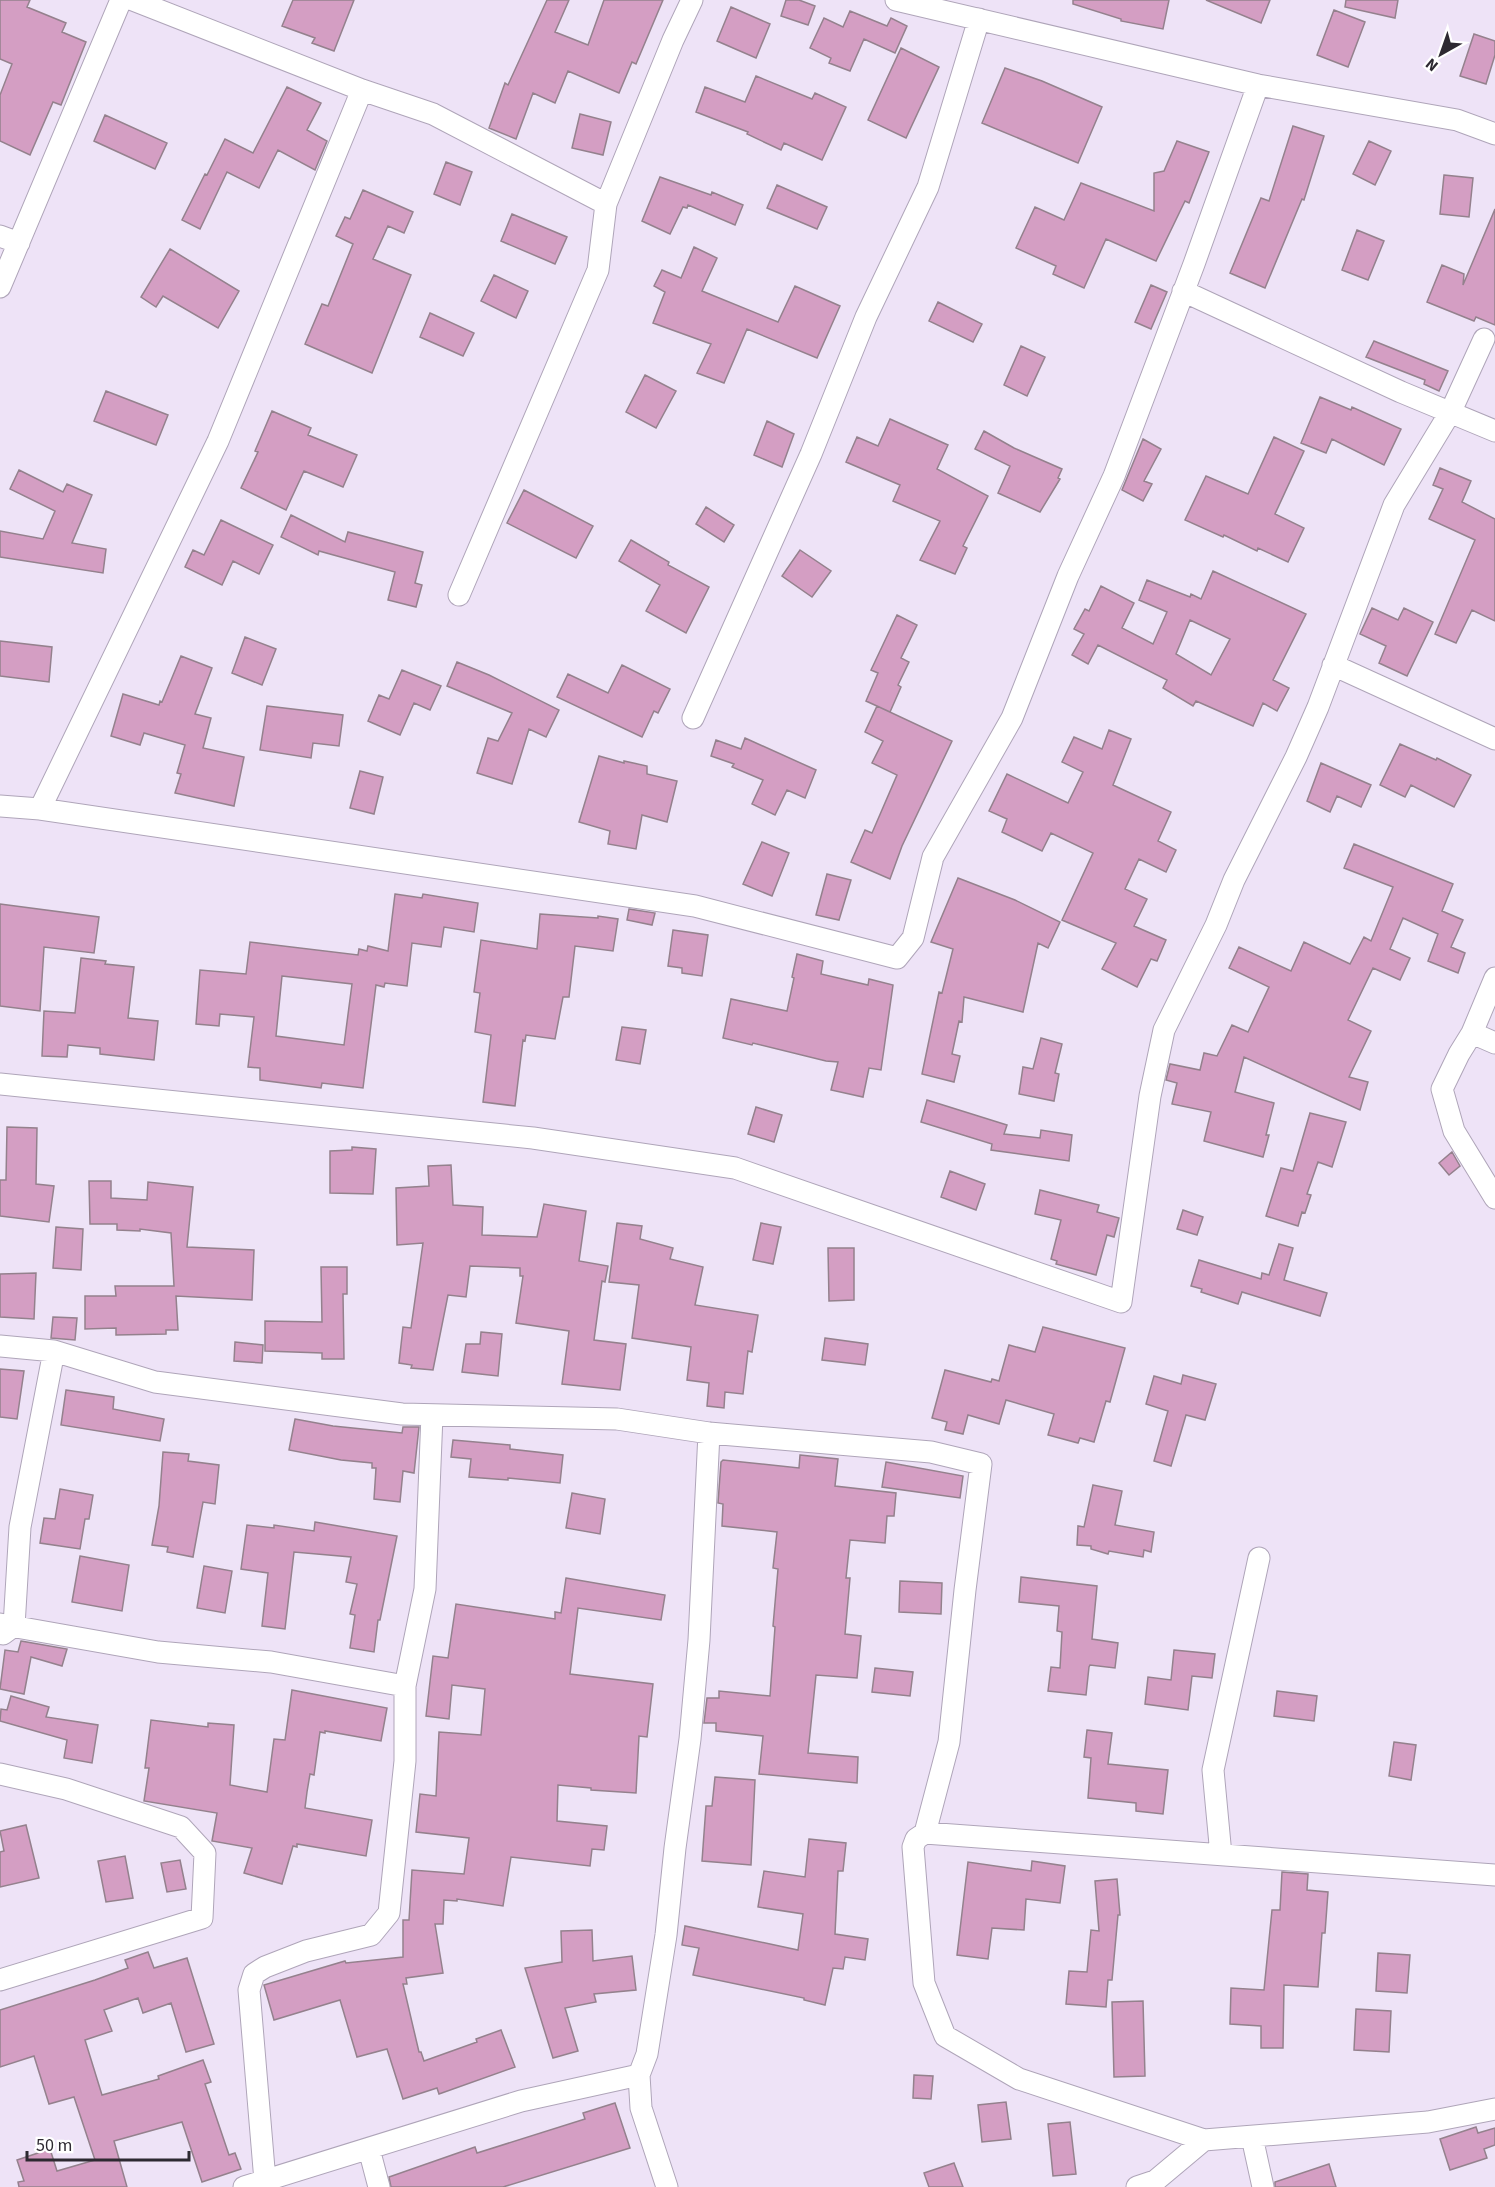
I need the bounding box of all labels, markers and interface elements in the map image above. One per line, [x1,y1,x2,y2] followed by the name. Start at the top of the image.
[1411,24,1471,84] north arrow
[1421,53,1443,77] text: N
[27,2124,189,2162] scale bar
[36,2133,72,2158] text: 50 m

